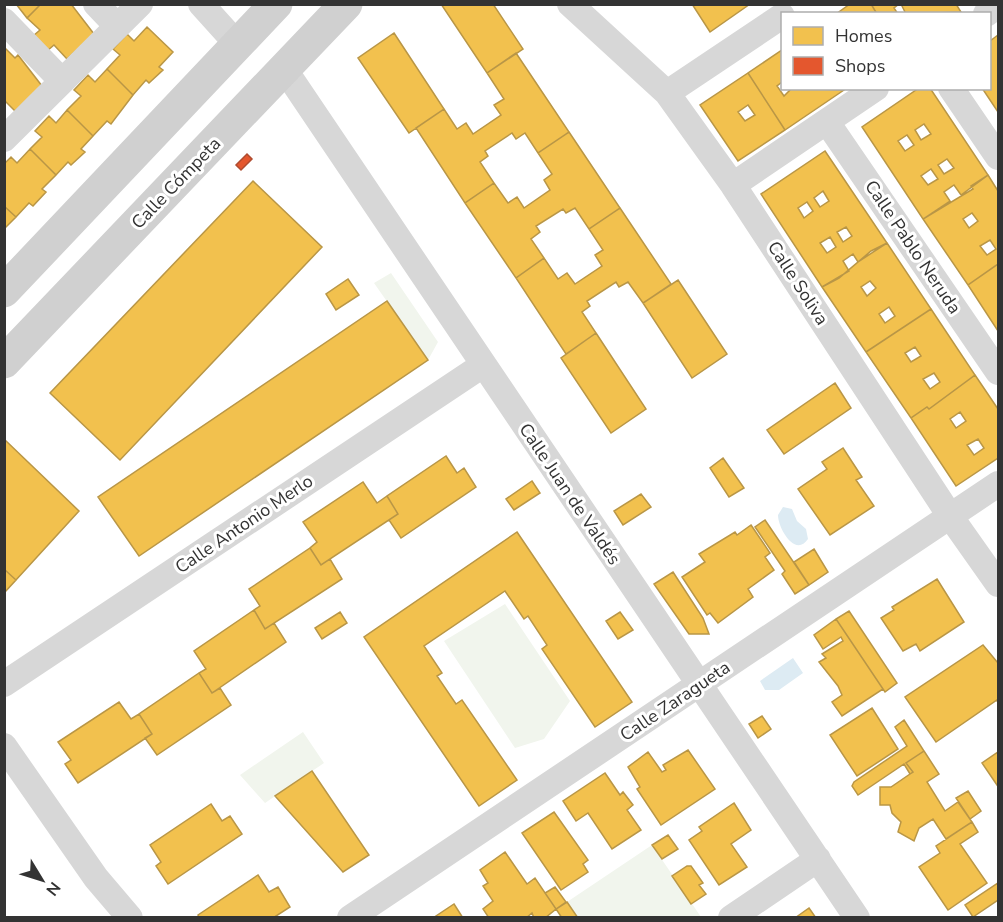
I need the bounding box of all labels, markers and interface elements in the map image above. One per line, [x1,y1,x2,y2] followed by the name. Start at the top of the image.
[781,12,991,90] legend
[835,24,892,48] text: Homes
[835,54,885,78] text: Shops
[126,132,226,234] street label: Calle Cómpeta
[859,175,967,319] street label: Calle Pablo Neruda
[762,236,834,330] street label: Calle Soliva
[514,418,626,570] street label: Calle Juan de Valdés
[170,469,318,579] street label: Calle Antonio Merlo
[615,655,735,747] street label: Calle Zaragueta
[12,850,72,910] north arrow
[41,877,65,900] text: N

